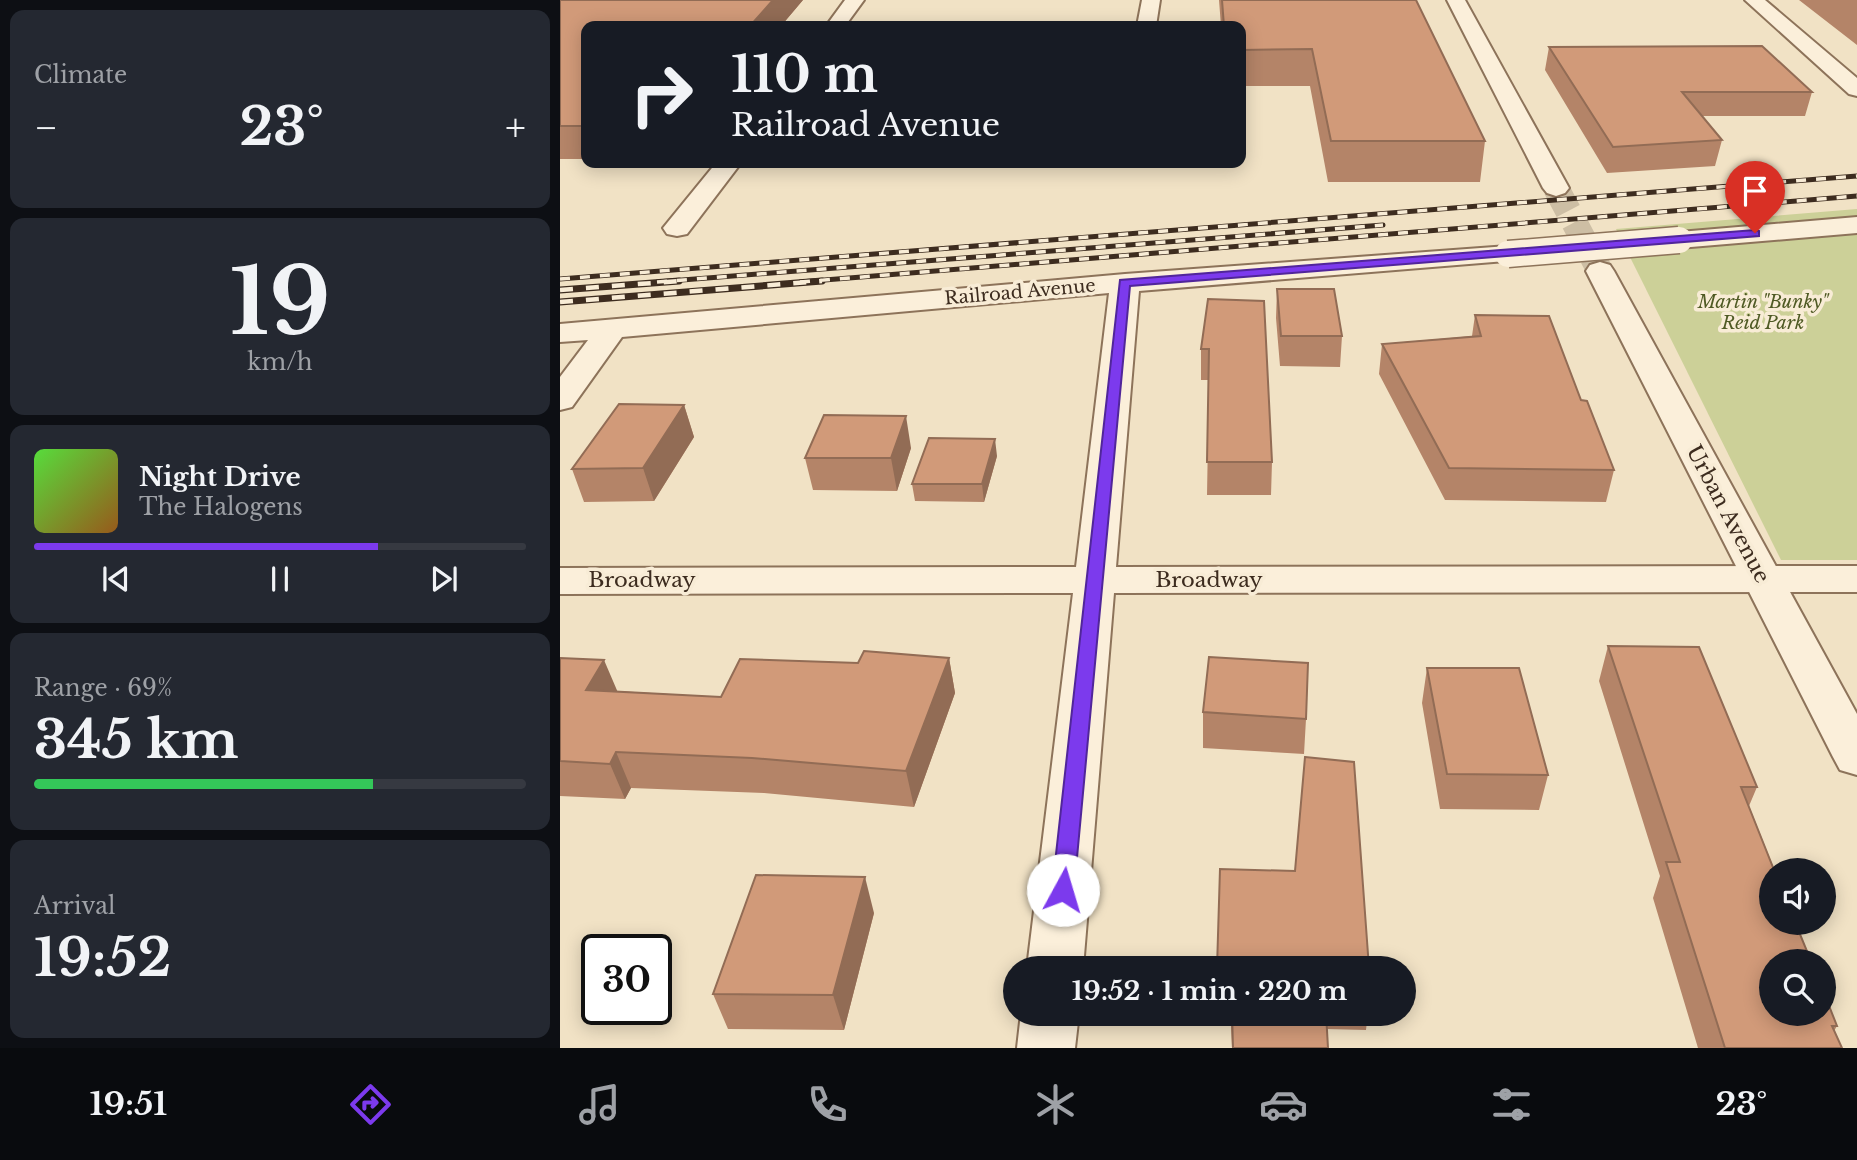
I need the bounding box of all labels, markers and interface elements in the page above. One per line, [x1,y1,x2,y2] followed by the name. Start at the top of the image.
[731,44,878,105] text: 110 m
[616,49,707,140] icon: right
[34,61,127,89] text: Climate
[239,95,324,159] text: 23°
[34,104,58,151] text: −
[505,104,526,151] text: +
[731,105,1000,145] text: Railroad Avenue
[1725,161,1785,233] pin
[1736,172,1774,210] icon: arrive
[229,246,331,359] text: 19
[944,274,1096,310] street label: Railroad Avenue
[1697,291,1830,334] park label: Martin "Bunky" Reid Park
[247,348,313,376] text: km/h
[1681,441,1775,587] street label: Urban Avenue
[139,461,301,493] text: Night Drive
[139,493,303,521] text: The Halogens
[97,560,135,598] icon: previous
[261,560,299,598] icon: pause
[425,560,463,598] icon: next
[588,567,696,593] street label: Broadway
[1155,567,1263,593] street label: Broadway
[34,674,172,702] text: Range · 69%
[34,708,238,772] text: 345 km
[1026,853,1100,927] position arrow
[1759,858,1836,1026] map controls
[1759,858,1836,935] button: sound
[34,892,115,920] text: Arrival
[34,926,171,990] text: 19:52
[581,934,672,1025] speed limit sign: 30
[1759,949,1836,1026] button: search
[1072,975,1347,1007] text: 19:52 · 1 min · 220 m
[346,1080,395,1129] icon: directions
[575,1080,624,1129] icon: music
[803,1080,852,1129] icon: phone
[1031,1080,1080,1129] icon: climate
[1259,1080,1308,1129] icon: car
[1487,1080,1536,1129] icon: filters
[90,1084,167,1124] text: 19:51
[1715,1084,1767,1124] text: 23°

